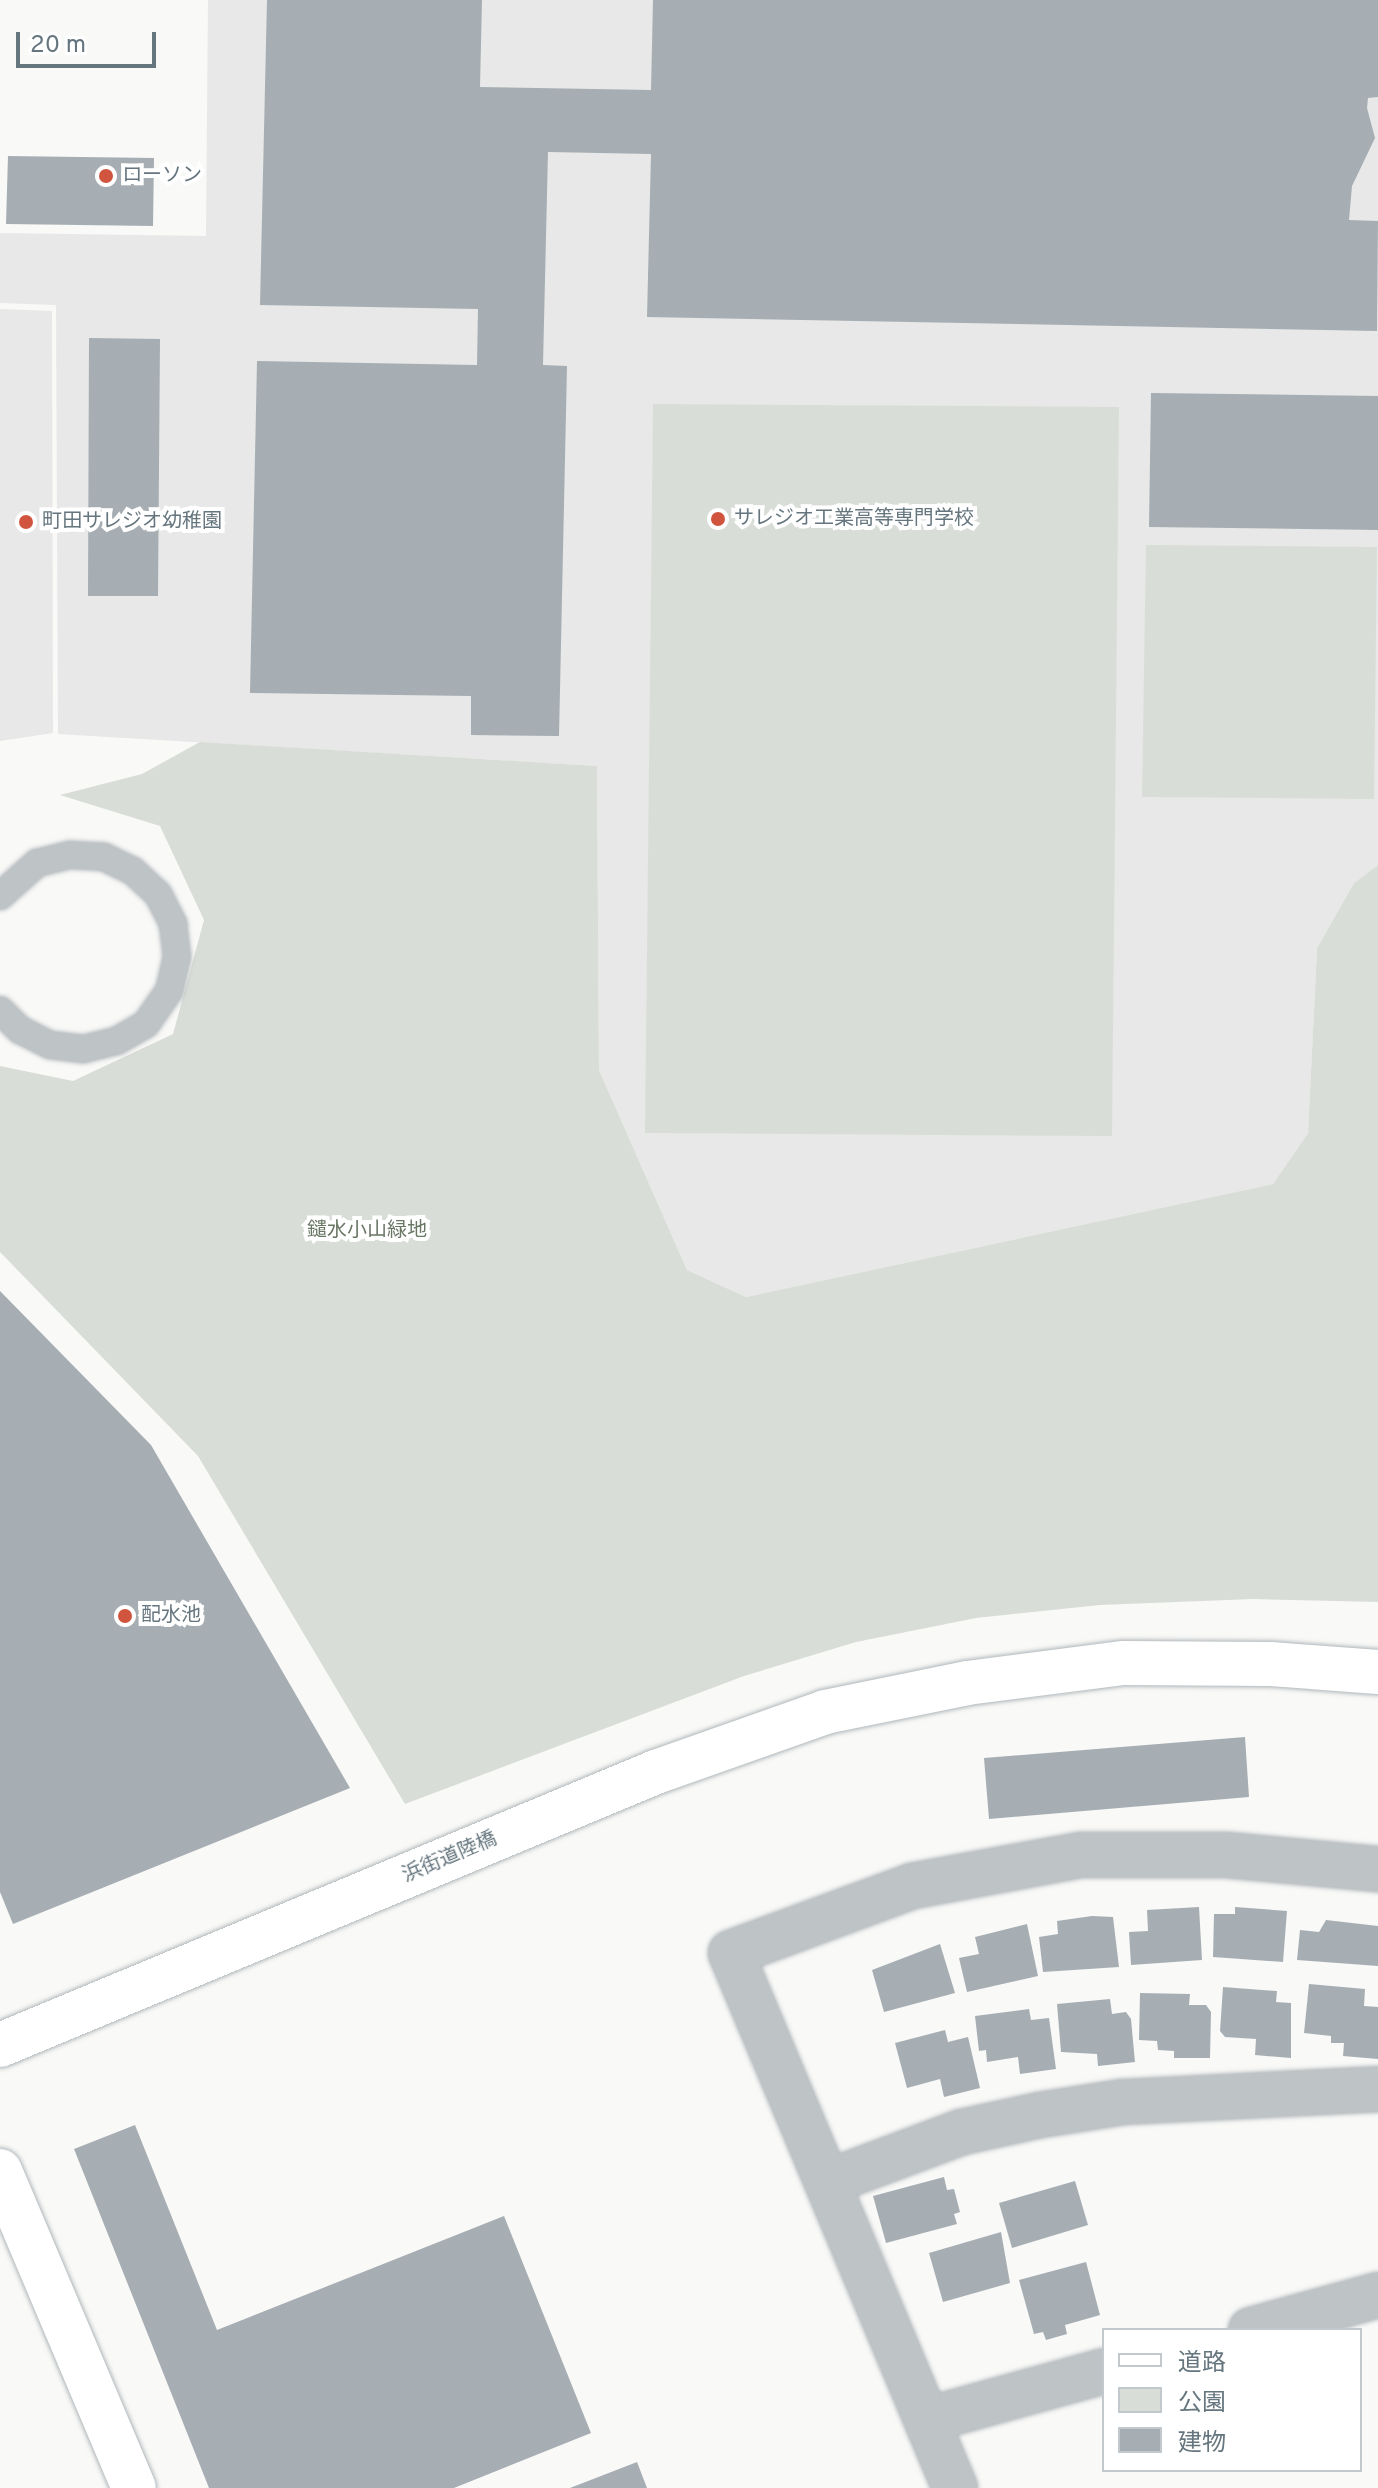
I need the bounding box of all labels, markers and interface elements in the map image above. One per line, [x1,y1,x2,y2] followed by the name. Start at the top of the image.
[20,16,160,66] scale bar
[30,31,86,61] text: 20 m
[122,164,202,188] place label: ローソン
[97,167,115,185] marker: ローソン
[734,507,974,531] place label: サレジオ工業高等専門学校
[42,510,222,534] place label: 町田サレジオ幼稚園
[709,510,727,528] marker: サレジオ工業高等専門学校
[17,513,35,531] marker: 町田サレジオ幼稚園
[307,1219,427,1243] park label: 鑓水小山緑地
[141,1604,201,1628] place label: 配水池
[116,1607,134,1625] marker: 配水池
[399,1827,501,1889] street label: 浜街道陸橋
[1102,2328,1362,2472] legend
[1178,2349,1226,2379] text: 道路
[1178,2389,1226,2419] text: 公園
[1178,2429,1226,2459] text: 建物

